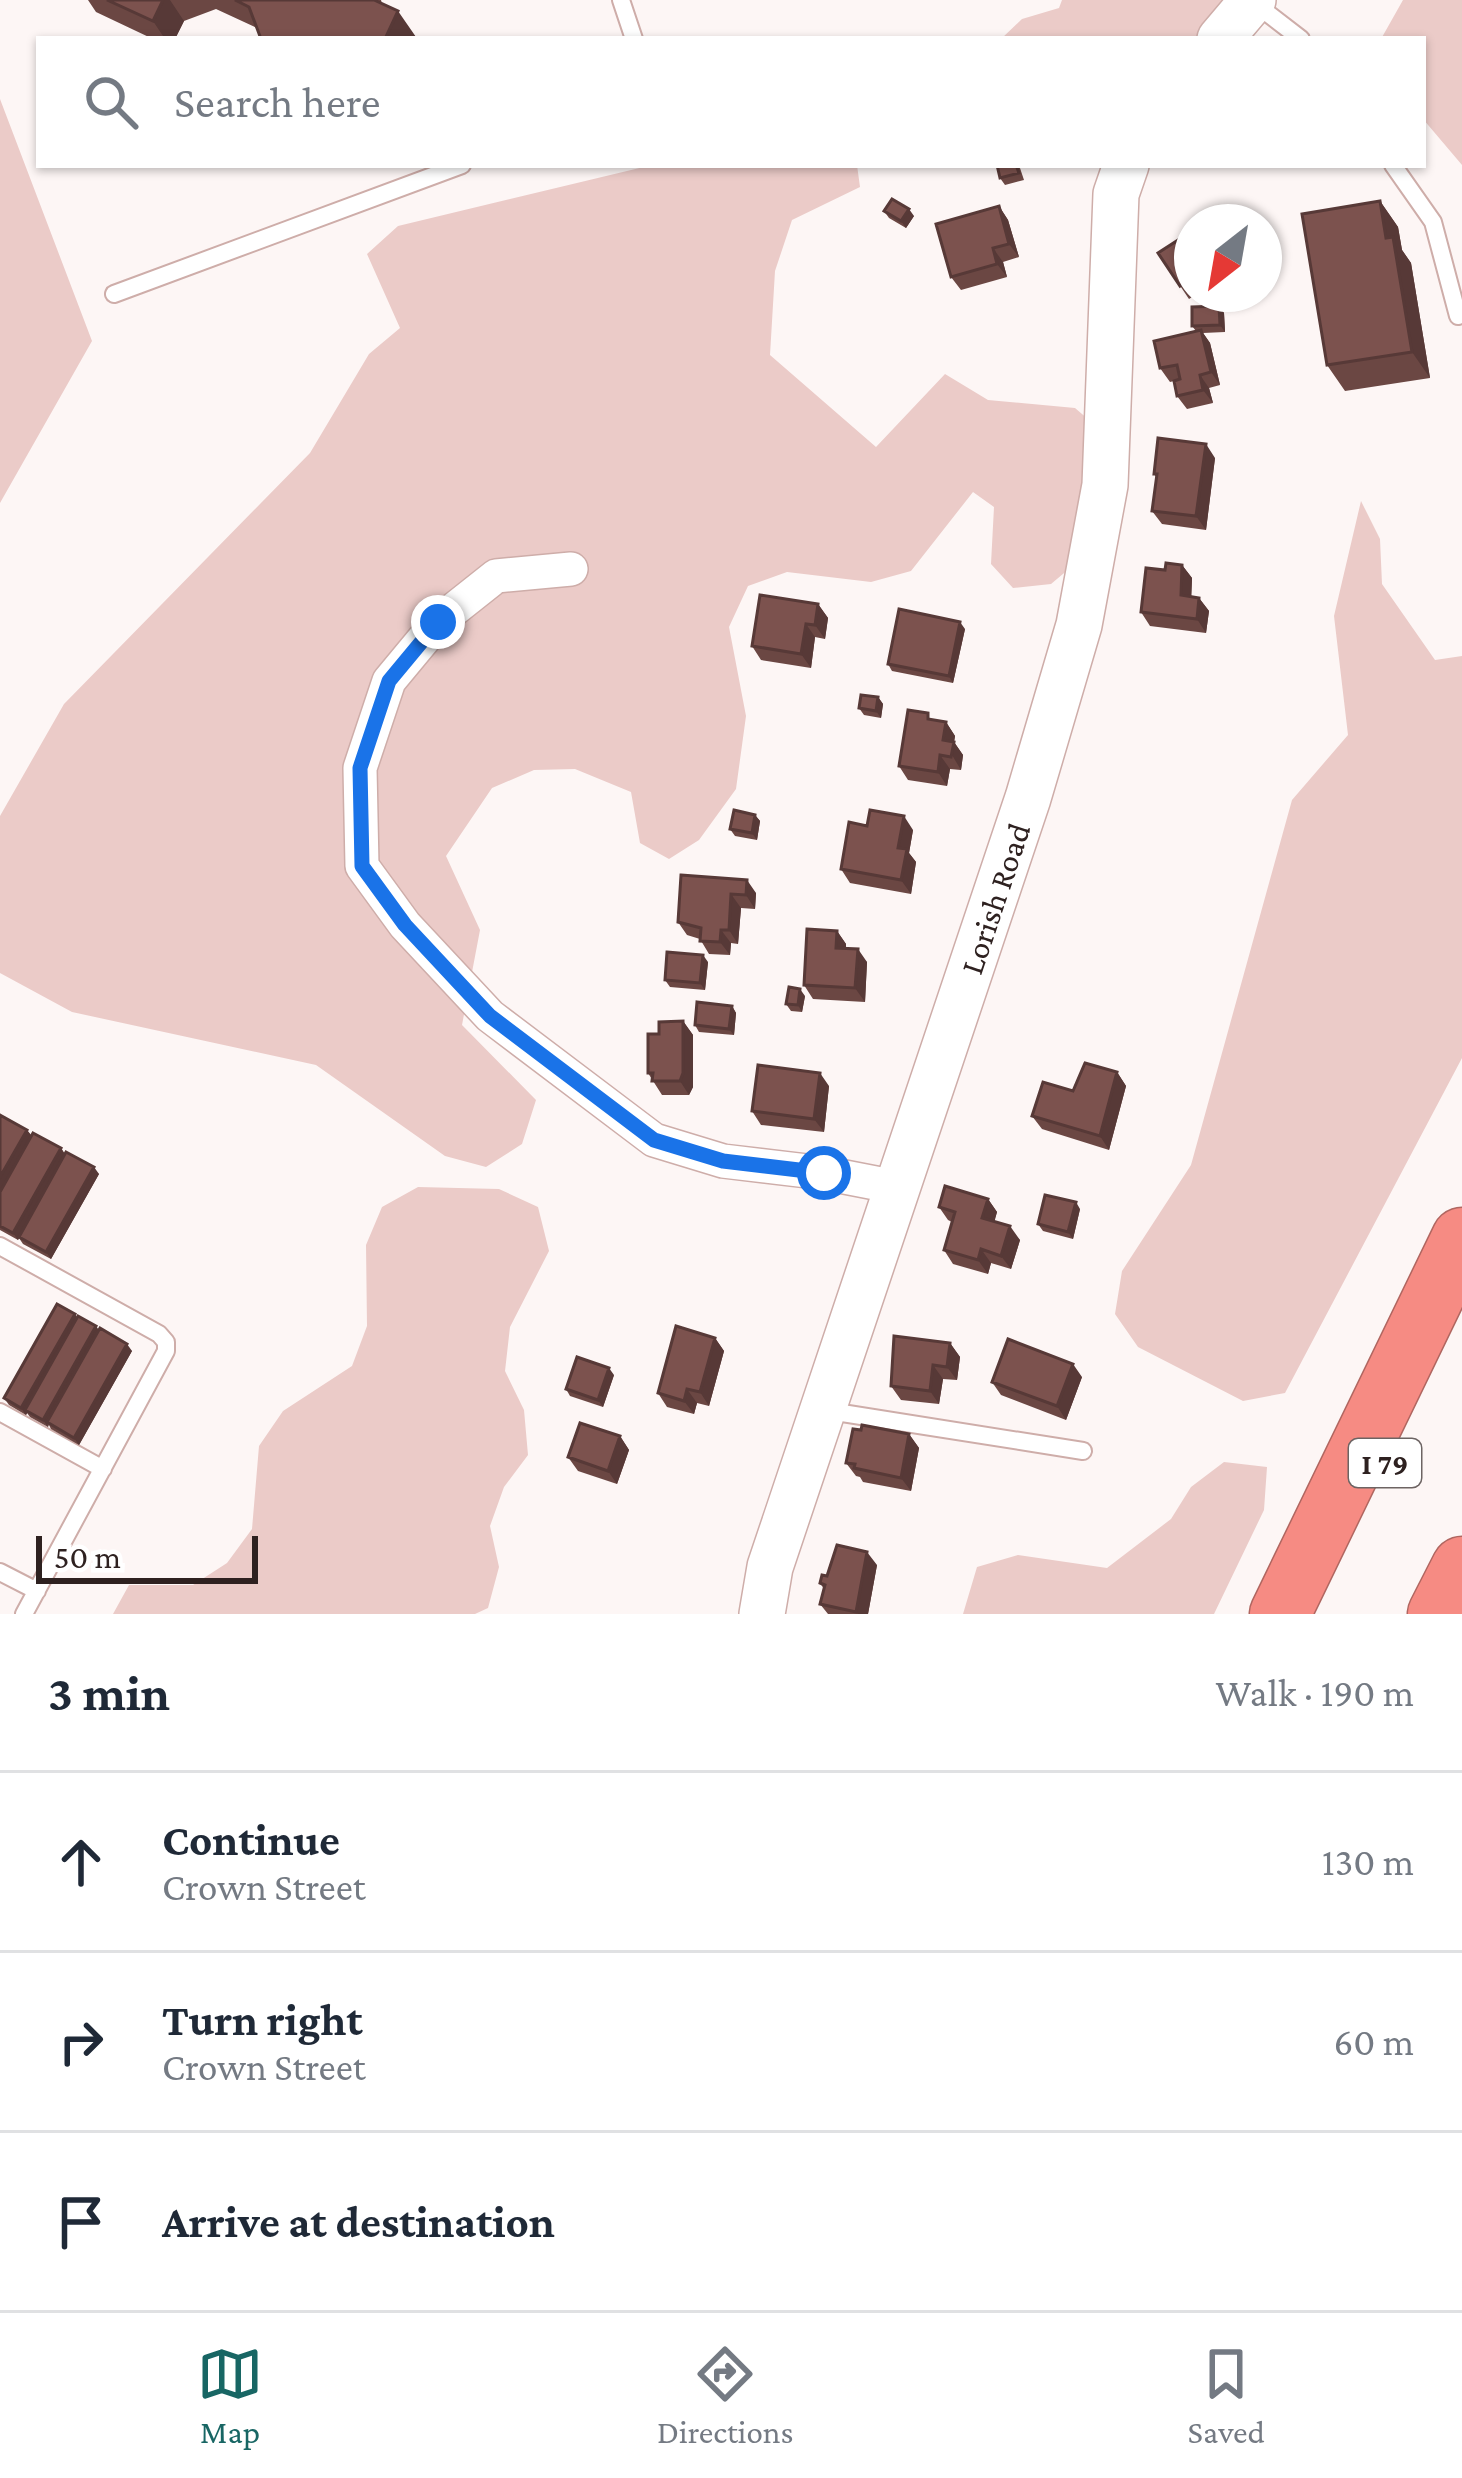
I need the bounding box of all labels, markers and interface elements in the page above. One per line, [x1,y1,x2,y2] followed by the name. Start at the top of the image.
[36,36,1426,168] search box
[78,69,144,135] icon: search
[174,77,381,127] text: Search here
[1174,204,1282,312] north arrow
[411,595,465,649] route end
[952,818,1037,979] street label: Lorish Road
[797,1146,851,1200] route start
[1349,1439,1421,1487] road number: I 79
[36,1530,258,1583] scale bar
[54,1538,121,1575] text: 50 m
[48,1664,170,1721] text: 3 min
[1216,1671,1414,1714] text: Walk · 190 m
[162,1815,340,1865] text: Continue
[48,1829,114,1895] icon: ahead
[1322,1840,1414,1883] text: 130 m
[162,1865,366,1908] text: Crown Street
[162,1995,363,2045] text: Turn right
[48,2009,114,2075] icon: right
[1333,2020,1414,2063] text: 60 m
[162,2045,366,2088] text: Crown Street
[48,2189,114,2255] icon: arrive
[162,2197,555,2247] text: Arrive at destination
[197,2341,263,2450] tab: Map
[657,2341,794,2450] tab: Directions
[1188,2341,1265,2450] tab: Saved

